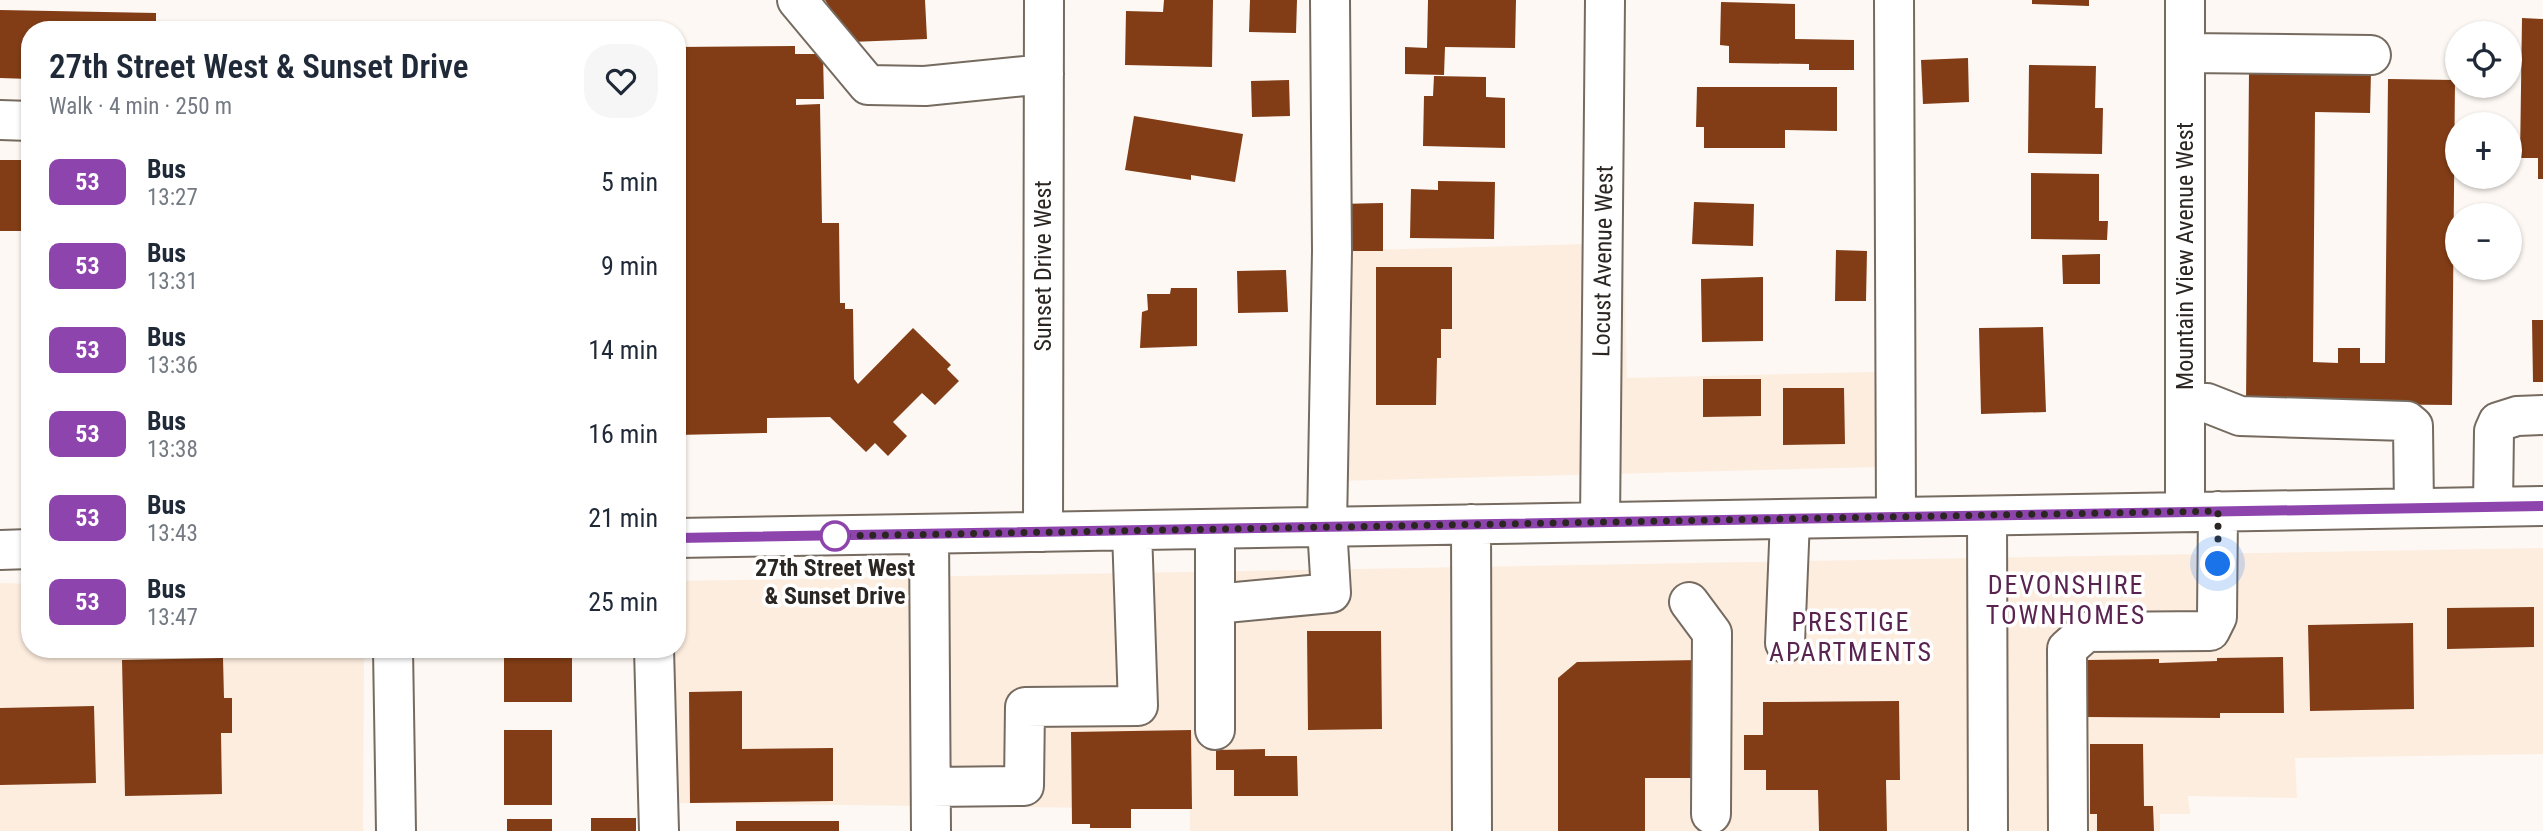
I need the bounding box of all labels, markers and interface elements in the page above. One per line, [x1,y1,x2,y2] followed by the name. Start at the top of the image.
[2445,21,2522,280] map controls
[2445,21,2522,98] button: locate
[584,44,658,118] button: heart
[49,47,468,86] text: 27th Street West & Sunset Drive
[49,93,232,120] text: Walk · 4 min · 250 m
[2445,112,2522,189] button: +
[2171,122,2199,390] street label: Mountain View Avenue West
[147,154,186,184] text: Bus
[1587,165,1619,357] street label: Locust Avenue West
[601,167,658,197] text: 5 min
[75,168,100,196] text: 53
[1029,180,1057,352] street label: Sunset Drive West
[147,184,198,211] text: 13:27
[2445,203,2522,280] button: −
[147,238,186,268] text: Bus
[601,251,658,281] text: 9 min
[75,252,100,280] text: 53
[147,268,198,295] text: 13:31
[147,322,186,352] text: Bus
[588,335,658,365] text: 14 min
[75,336,100,364] text: 53
[147,352,198,379] text: 13:36
[147,406,186,436] text: Bus
[588,419,658,449] text: 16 min
[75,420,100,448] text: 53
[147,436,198,463] text: 13:38
[147,490,186,520] text: Bus
[588,503,658,533] text: 21 min
[75,504,100,532] text: 53
[147,520,198,547] text: 13:43
[820,521,850,551] marker: 27th Street West & Sunset Drive
[2200,546,2235,581] your location
[755,554,915,610] place label: 27th Street West & Sunset Drive
[1986,570,2146,630] district label: DEVONSHIRE TOWNHOMES
[147,574,186,604] text: Bus
[588,587,658,617] text: 25 min
[75,588,100,616] text: 53
[147,604,198,631] text: 13:47
[1769,607,1933,667] district label: PRESTIGE APARTMENTS

